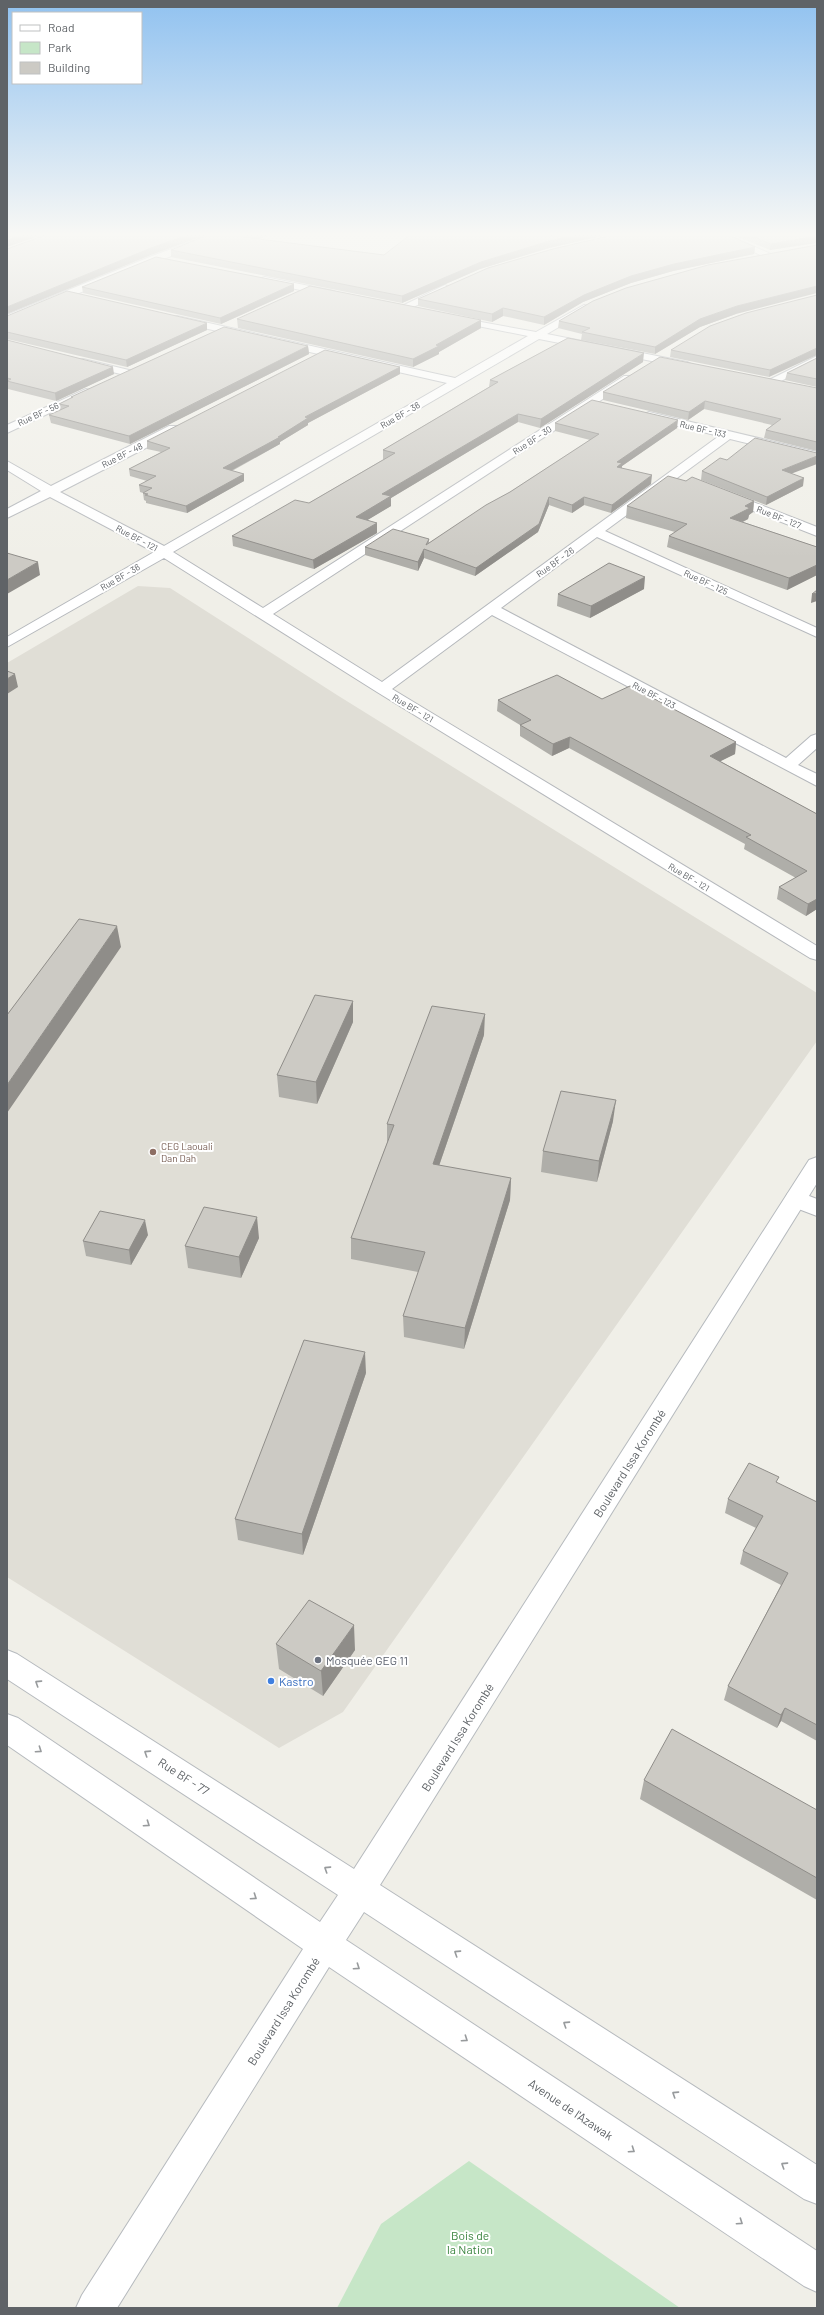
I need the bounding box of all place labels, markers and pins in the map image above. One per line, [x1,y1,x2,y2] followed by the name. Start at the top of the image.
[161,1140,213,1164] place label: CEG Laouali Dan Dah
[148,1147,158,1157] marker: CEG Laouali Dan Dah
[326,1653,408,1667] place label: Mosquée GEG 11
[313,1655,323,1665] marker: Mosquée GEG 11
[279,1674,313,1688] place label: Kastro
[266,1676,276,1686] marker: Kastro

